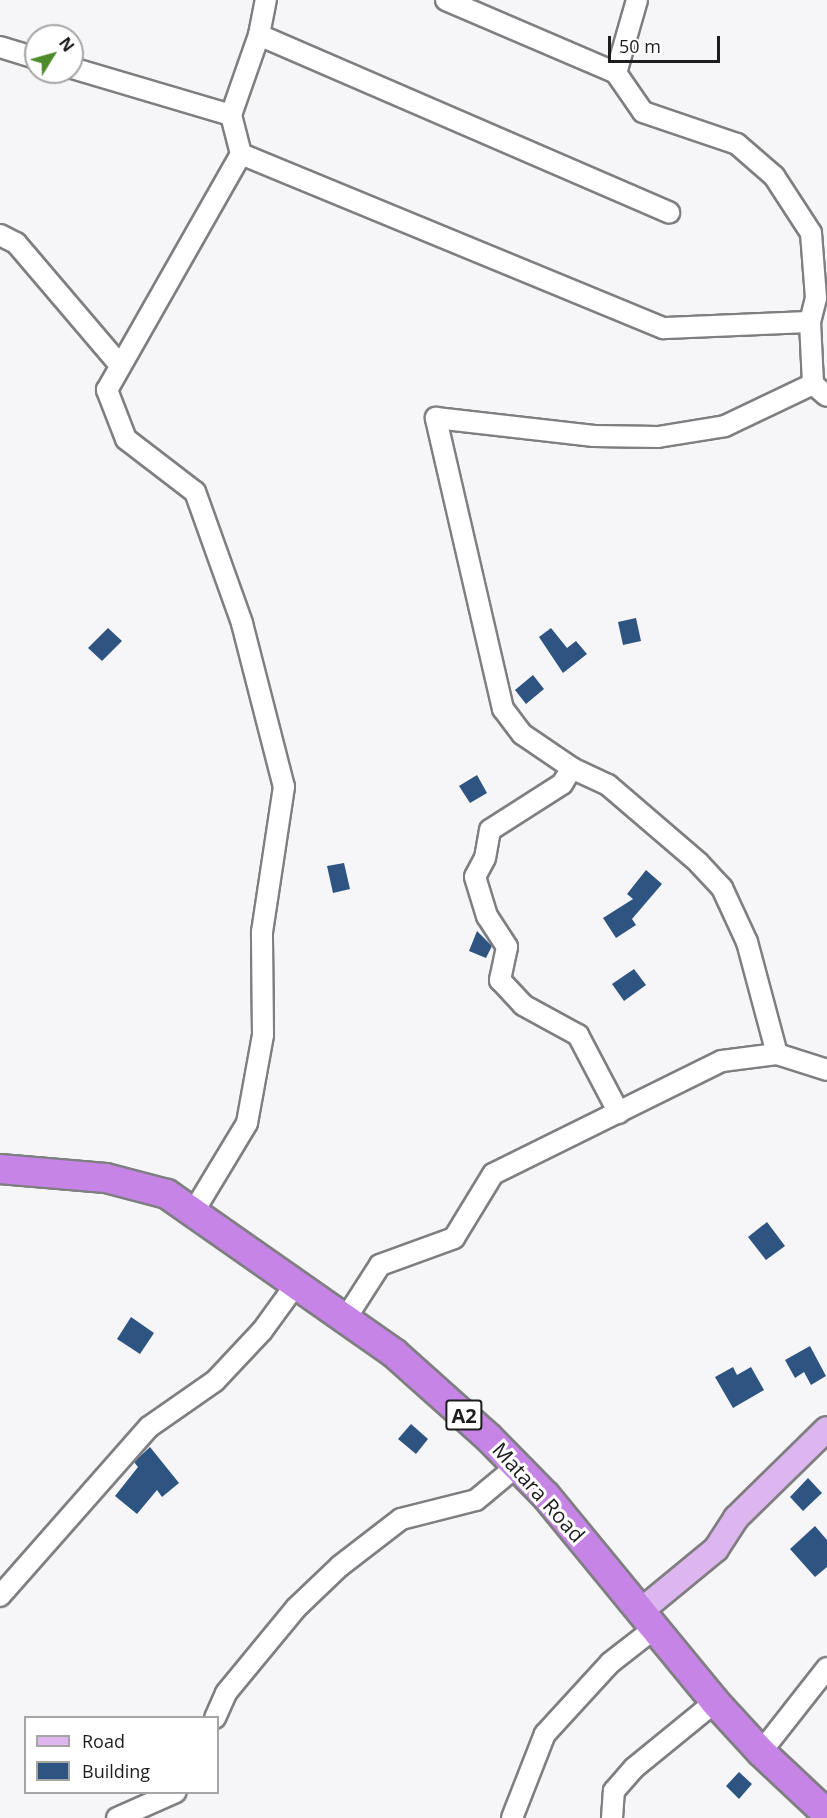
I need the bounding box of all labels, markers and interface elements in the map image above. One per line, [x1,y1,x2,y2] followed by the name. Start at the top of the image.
[24,24,84,84] north arrow
[611,24,724,62] scale bar
[54,33,79,56] text: N
[619,34,661,58] text: 50 m
[444,1398,484,1432] road number: A2
[488,1437,590,1547] street label: Matara Road
[24,1716,219,1794] legend
[82,1729,125,1753] text: Road
[82,1759,150,1783] text: Building

